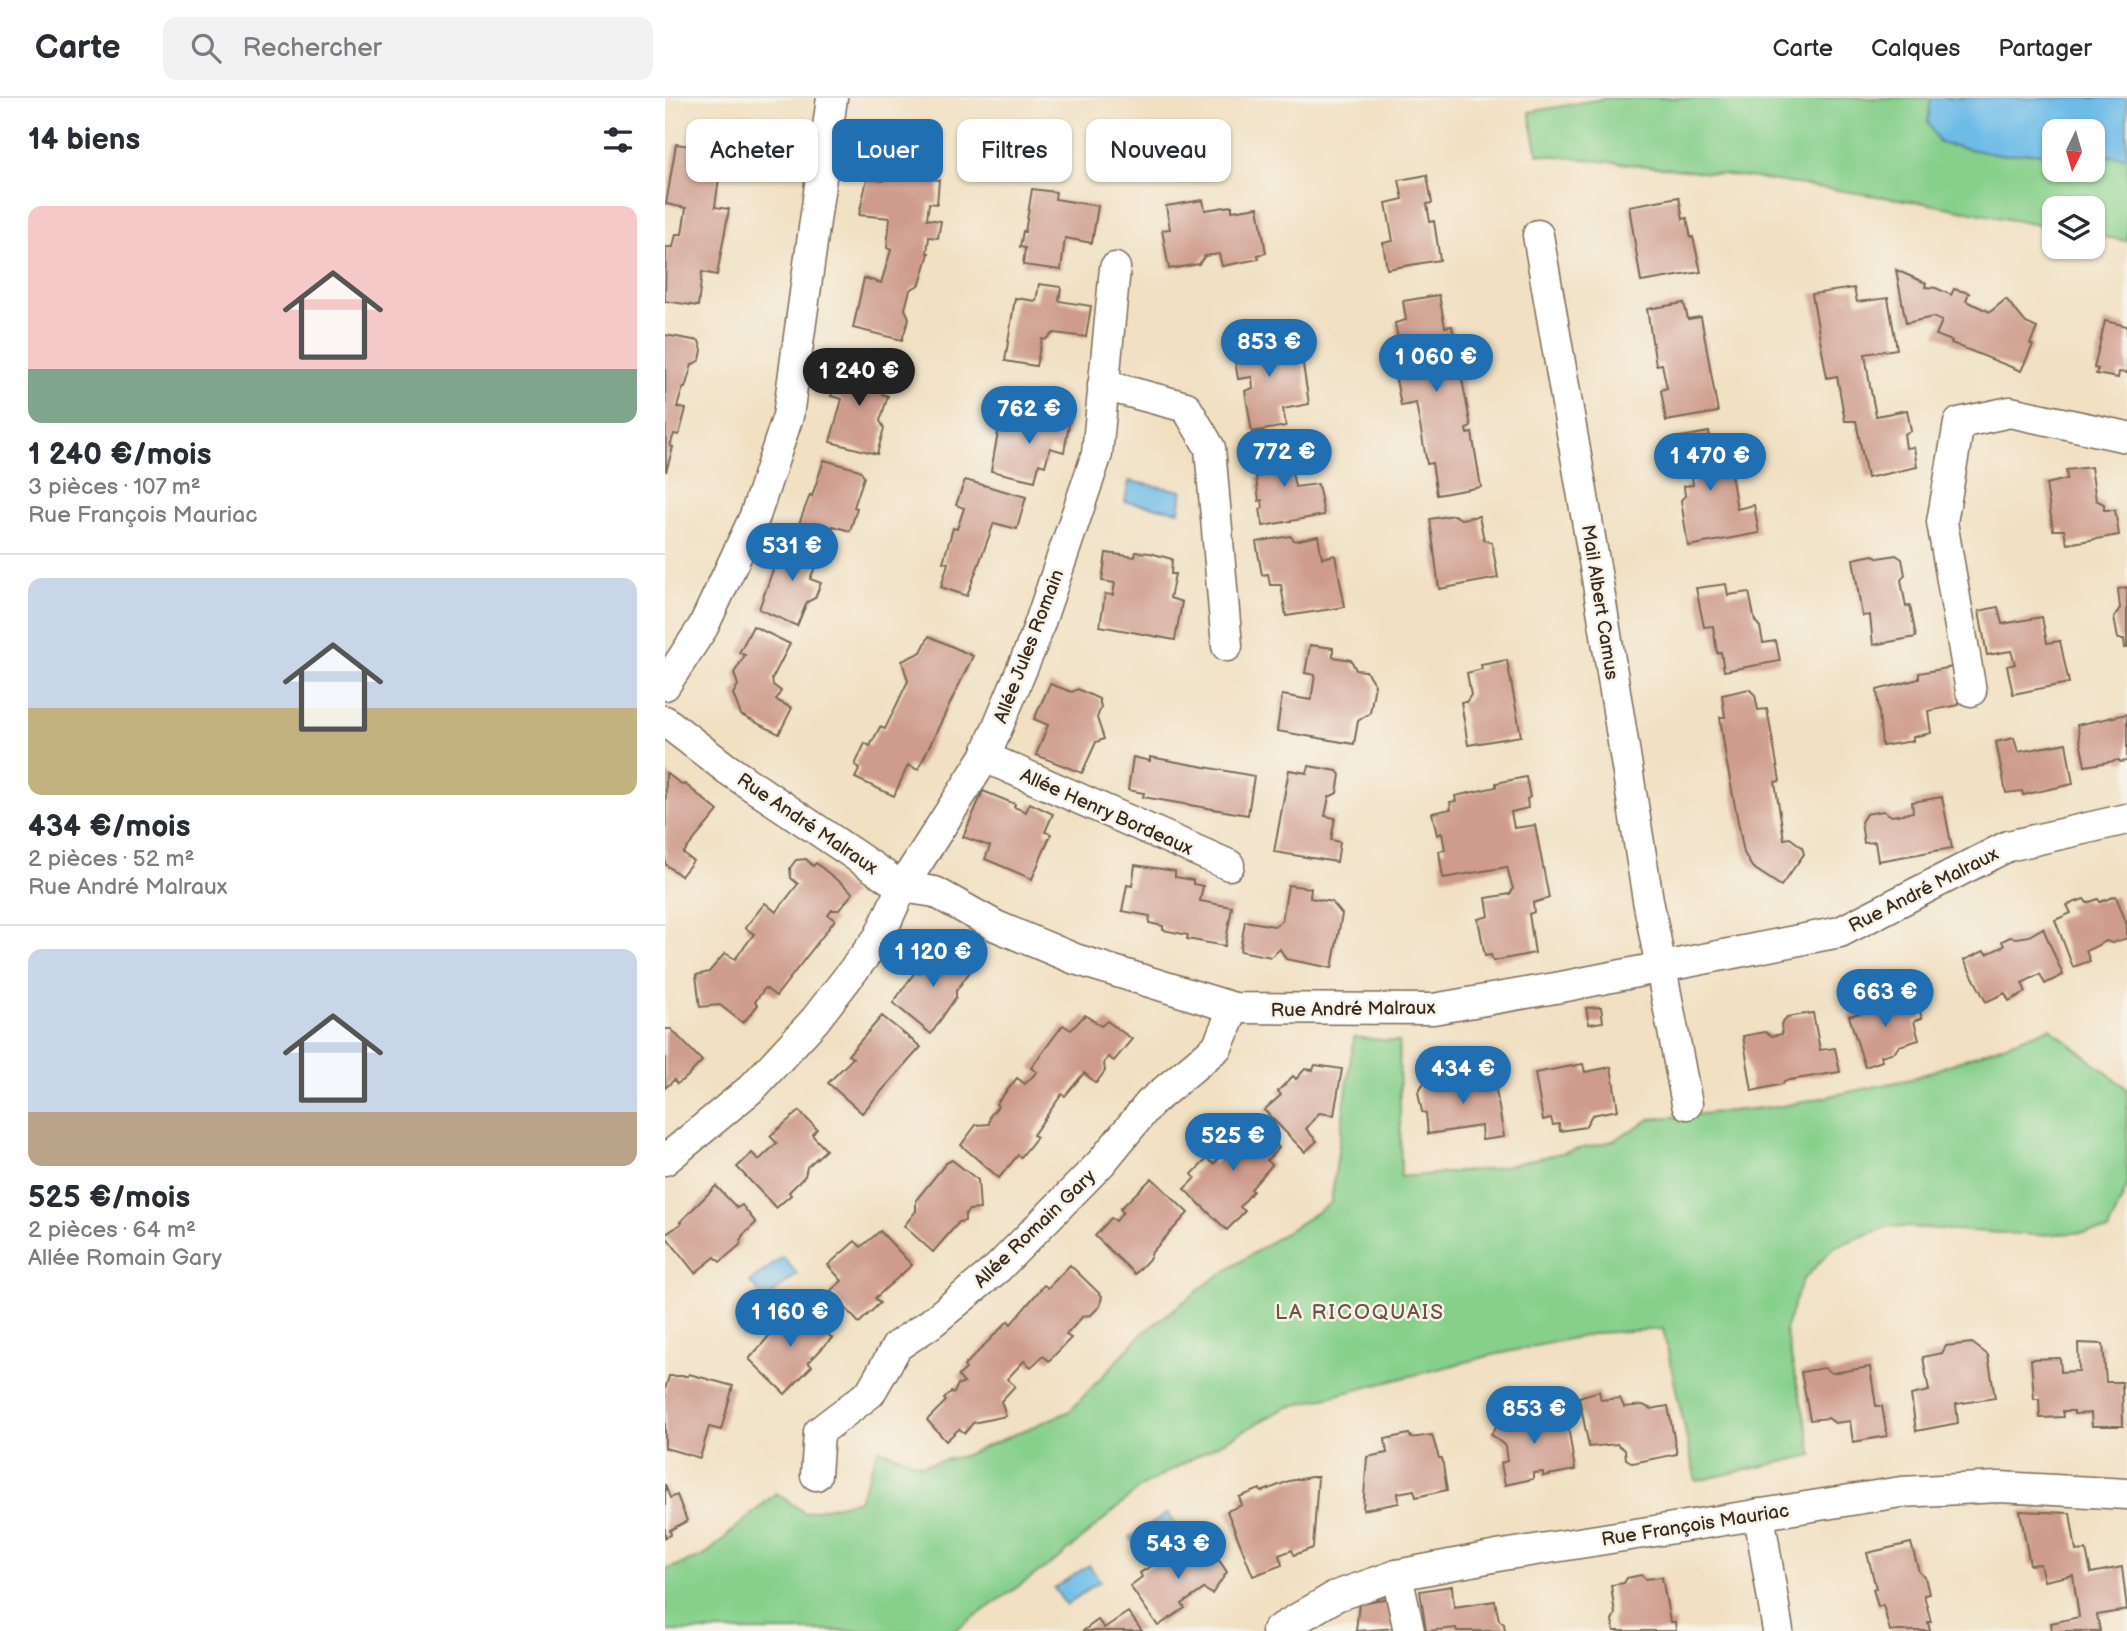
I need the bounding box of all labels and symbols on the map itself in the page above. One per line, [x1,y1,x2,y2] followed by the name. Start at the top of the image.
[2042,119,2105,182] north arrow
[1220,320,1318,379] pin: 853 €
[1371,334,1501,394] pin: 1 060 €
[794,348,924,408] pin: 1 240 €
[980,386,1078,446] pin: 762 €
[1235,430,1333,489] pin: 772 €
[1645,434,1775,493] pin: 1 470 €
[1576,523,1623,681] street label: Mail Albert Camus
[743,524,841,583] pin: 531 €
[989,566,1069,727] street label: Allée Jules Romain
[1016,764,1196,861] street label: Allée Henry Bordeaux
[732,769,882,880] street label: Rue André Malraux
[1845,843,2002,938] street label: Rue André Malraux
[868,930,998,989] pin: 1 120 €
[1836,970,1934,1029] pin: 663 €
[1270,997,1436,1022] street label: Rue André Malraux
[1414,1046,1512,1106] pin: 434 €
[1184,1114,1282,1173] pin: 525 €
[969,1165,1101,1293] street label: Allée Romain Gary
[725,1290,855,1349] pin: 1 160 €
[1275,1300,1445,1325] district label: LA RICOQUAIS
[1485,1386,1583,1446] pin: 853 €
[1600,1499,1791,1552] street label: Rue François Mauriac
[1129,1522,1227,1581] pin: 543 €

